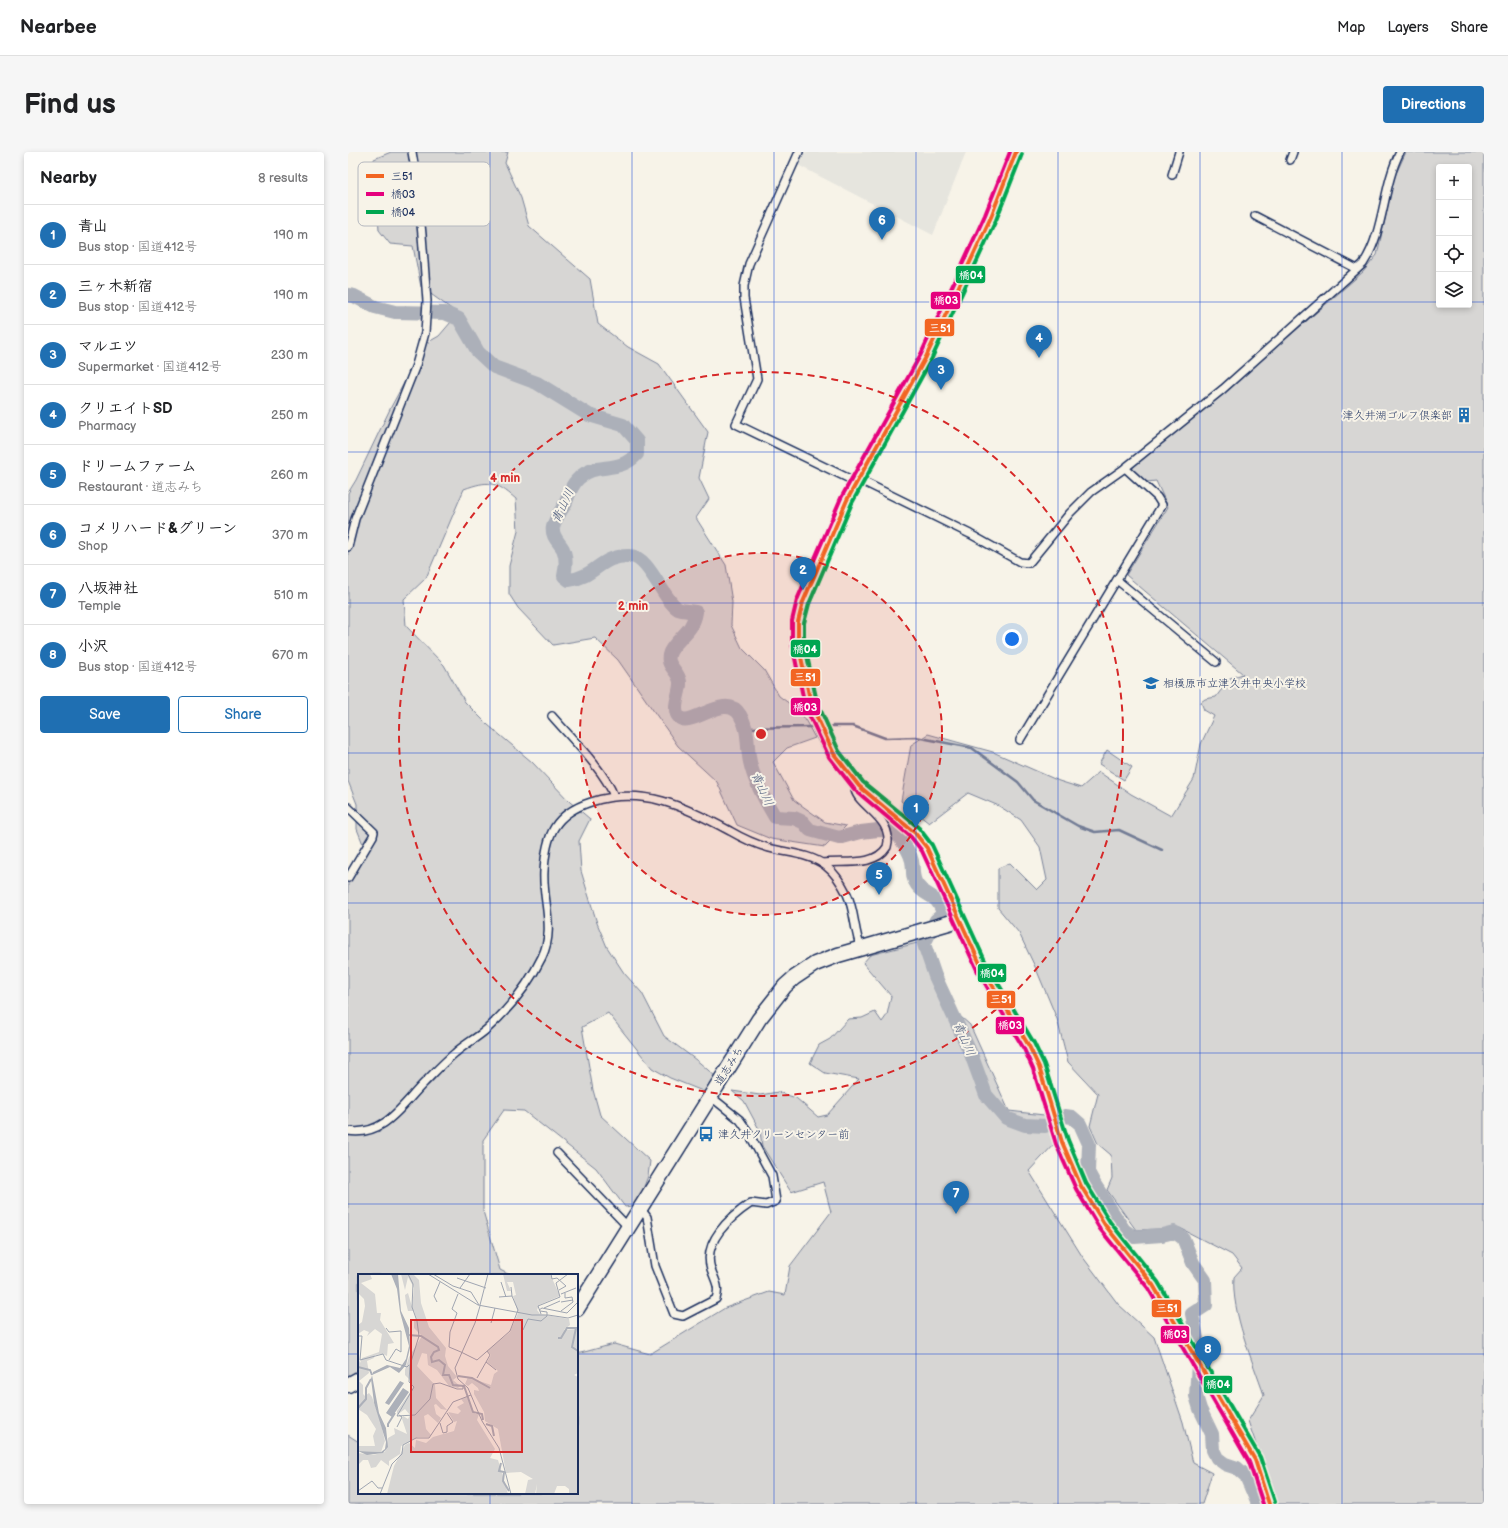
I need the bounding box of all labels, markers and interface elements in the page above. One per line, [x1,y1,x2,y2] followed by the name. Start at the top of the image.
[20,16,97,39] text: Nearbee
[1337,19,1365,36] text: Map
[1387,19,1429,36] text: Layers
[1451,19,1488,36] text: Share
[1383,86,1484,123] button: Directions
[24,88,116,121] text: Find us
[358,162,490,226] legend
[1436,164,1472,308] map controls
[1436,164,1472,200] button: +
[40,168,97,188] text: Nearby
[258,170,308,186] text: 8 results
[391,170,413,183] text: 三51
[391,188,415,201] text: 橋03
[1436,200,1472,236] button: −
[391,206,415,219] text: 橋04
[869,207,895,240] pin: 6
[78,217,108,236] text: 青山
[50,227,56,243] text: 1
[274,227,308,243] text: 190 m
[1436,236,1472,272] button: locate
[78,239,197,255] text: Bus stop · 国道412号
[955,265,986,284] line badge: 橋04
[959,269,984,282] text: 橋04
[1436,272,1472,308] button: layers
[78,277,153,296] text: 三ヶ木新宿
[49,287,57,303] text: 2
[274,287,308,303] text: 190 m
[930,291,961,310] line badge: 橋03
[934,294,959,307] text: 橋03
[78,299,197,315] text: Bus stop · 国道412号
[924,318,955,337] line badge: 三51
[929,322,951,335] text: 三51
[1026,325,1052,358] pin: 4
[78,337,138,356] text: マルエツ
[49,347,57,363] text: 3
[271,347,308,363] text: 230 m
[928,357,954,390] pin: 3
[78,359,222,375] text: Supermarket · 国道412号
[78,399,173,418] text: クリエイトSD
[1455,406,1473,424] building icon: 津久井湖ゴルフ倶楽部
[49,407,57,423] text: 4
[271,407,308,423] text: 250 m
[1342,409,1452,422] place label: 津久井湖ゴルフ倶楽部
[78,418,136,434] text: Pharmacy
[78,457,197,476] text: ドリームファーム
[49,467,57,483] text: 5
[270,467,308,483] text: 260 m
[490,471,520,486] text: 4 min
[78,479,203,495] text: Restaurant · 道志みち
[549,487,577,525] water label: 青山川
[78,519,237,538] text: コメリハード&グリーン
[49,527,57,543] text: 6
[272,527,308,543] text: 370 m
[78,538,108,554] text: Shop
[790,557,816,590] pin: 2
[78,579,138,598] text: 八坂神社
[49,587,57,603] text: 7
[274,587,308,603] text: 510 m
[78,598,121,614] text: Temple
[618,599,648,614] text: 2 min
[1002,629,1022,649] your location
[78,637,108,656] text: 小沢
[790,639,821,658] line badge: 橋04
[793,643,818,656] text: 橋04
[49,647,57,663] text: 8
[272,647,308,663] text: 670 m
[78,659,197,675] text: Bus stop · 国道412号
[790,668,821,687] line badge: 三51
[794,671,816,684] text: 三51
[1142,674,1160,692] school or university icon: 相模原市立津久井中央小学校
[1163,677,1306,690] place label: 相模原市立津久井中央小学校
[40,696,170,733] button: Save
[178,696,308,733] button: Share
[790,697,821,716] line badge: 橋03
[793,701,818,714] text: 橋03
[754,727,768,741] centre of rings
[748,770,776,808] water label: 青山川
[903,795,929,828] pin: 1
[866,862,892,895] pin: 5
[977,963,1007,983] line badge: 橋04
[980,967,1005,980] text: 橋04
[986,990,1016,1009] line badge: 三51
[990,993,1012,1006] text: 三51
[995,1016,1025,1035] line badge: 橋03
[950,1019,978,1059] water label: 青山川
[998,1019,1023,1032] text: 橋03
[712,1044,746,1088] street label: 道志みち
[697,1125,715,1143] bus stop icon: 津久井クリーンセンター前
[718,1128,849,1141] place label: 津久井クリーンセンター前
[943,1181,969,1214] pin: 7
[358,1274,578,1494] inset map
[1151,1299,1182,1318] line badge: 三51
[1156,1302,1178,1315] text: 三51
[1160,1325,1190,1344] line badge: 橋03
[1163,1328,1188,1341] text: 橋03
[1195,1336,1221,1369] pin: 8
[1203,1375,1233,1394] line badge: 橋04
[1206,1378,1231,1391] text: 橋04

